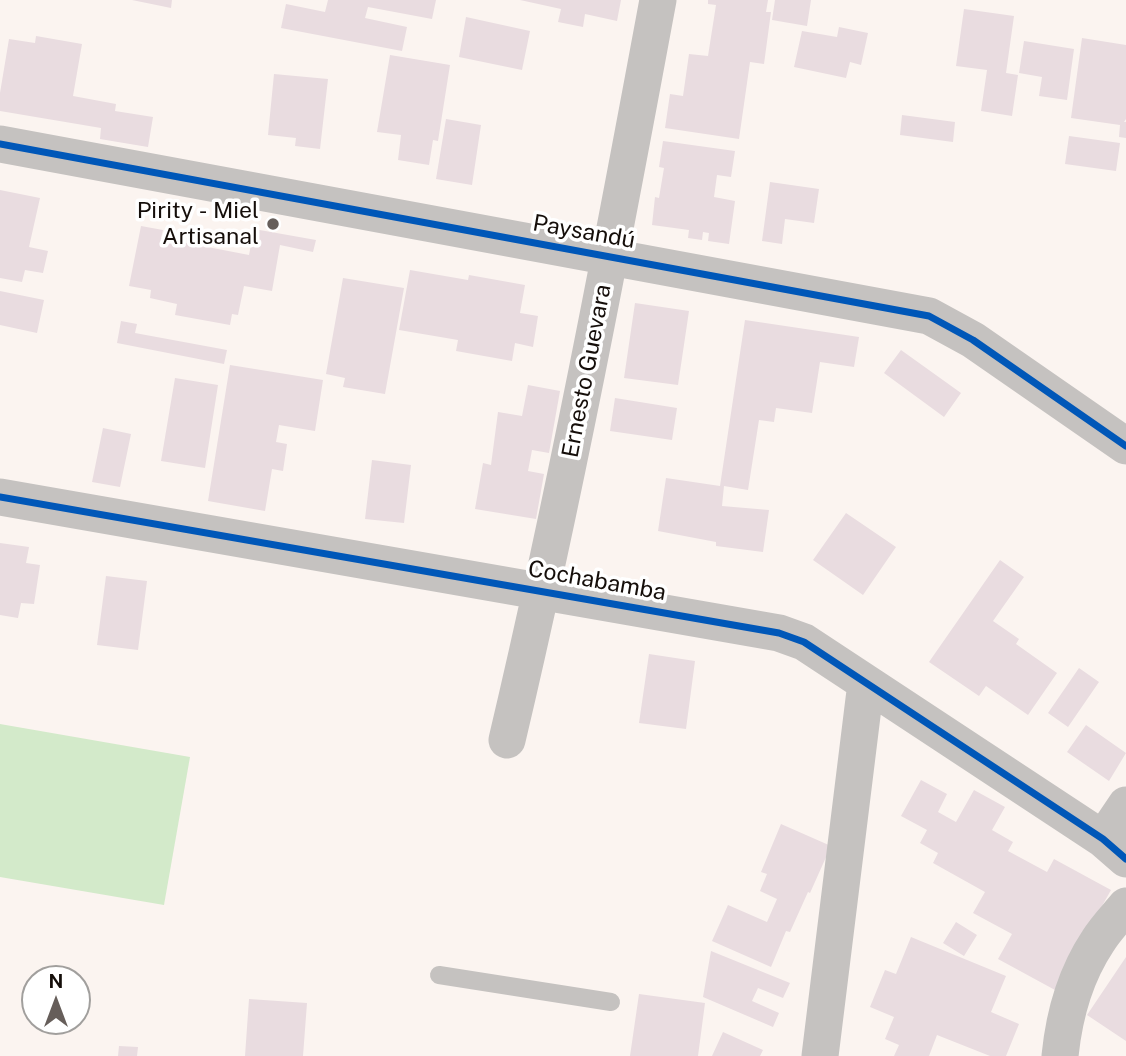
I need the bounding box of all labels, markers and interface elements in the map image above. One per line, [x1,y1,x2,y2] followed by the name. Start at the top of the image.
[137,197,259,251] place label: Pirity - Miel Artisanal
[531,209,637,255] street label: Paysandú
[265,216,281,232] marker: Pirity - Miel Artisanal
[557,282,617,460] street label: Ernesto Guevara
[526,555,668,607] street label: Cochabamba
[21,965,91,1035] north arrow
[49,970,63,992] text: N

